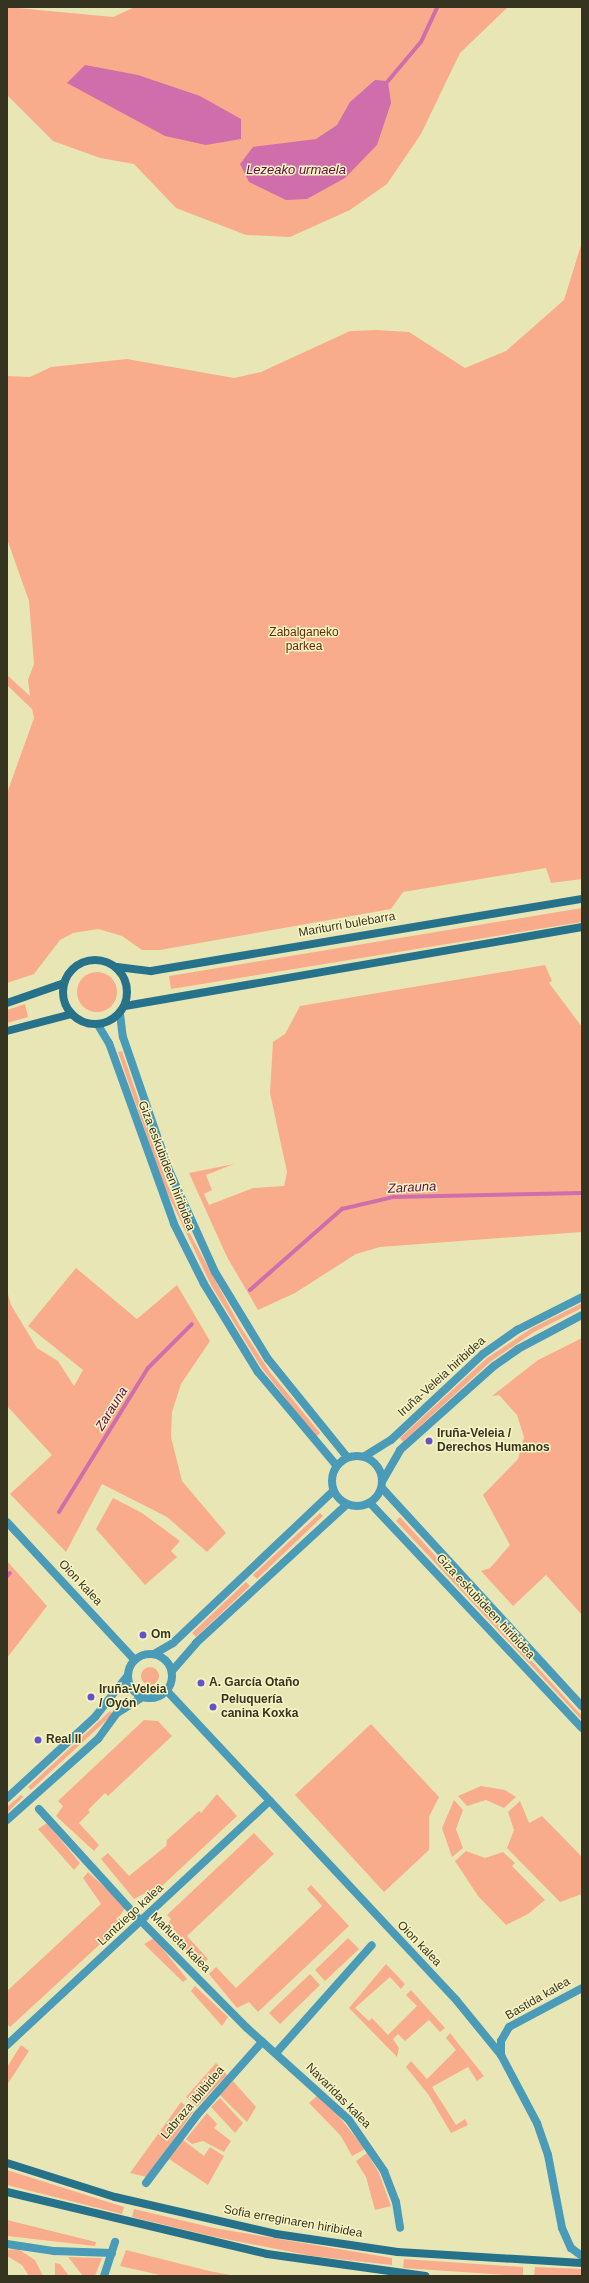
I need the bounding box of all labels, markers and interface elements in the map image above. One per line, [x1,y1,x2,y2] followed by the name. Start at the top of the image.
[246,162,346,178] water label: Lezeako urmaela
[269,626,339,654] park label: Zabalganeko parkea
[297,909,397,941] street label: Mariturri bulebarra
[135,1099,197,1233] street label: Giza eskubideen hiribidea
[387,1179,437,1197] water label: Zarauna
[395,1334,489,1420] street label: Iruña-Veleia hiribidea
[93,1384,131,1434] water label: Zarauna
[437,1427,550,1455] place label: Iruña-Veleia / Derechos Humanos
[424,1436,434,1446] marker: Iruña-Veleia / Derechos Humanos
[433,1552,537,1662] street label: Giza eskubideen hiribidea
[55,1557,105,1609] street label: Oion kalea
[151,1628,171,1642] place label: Om
[138,1630,148,1640] marker: Om
[209,1676,300,1690] place label: A. García Otaño
[196,1678,206,1688] marker: A. García Otaño
[99,1683,166,1711] place label: Iruña-Veleia / Oyón
[86,1692,96,1702] marker: Iruña-Veleia / Oyón
[221,1693,298,1721] place label: Peluquería canina Koxka
[208,1702,218,1712] marker: Peluquería canina Koxka
[46,1733,81,1747] place label: Real II
[33,1735,43,1745] marker: Real II
[95,1881,167,1949] street label: Lantziego kalea
[147,1910,213,1976] street label: Mañueta kalea
[394,1918,444,1970] street label: Oion kalea
[503,1975,573,2023] street label: Bastida kalea
[302,2060,374,2132] street label: Navaridas kalea
[158,2064,228,2142] street label: Labraza ibilbidea
[222,2203,364,2241] street label: Sofia erreginaren hiribidea

